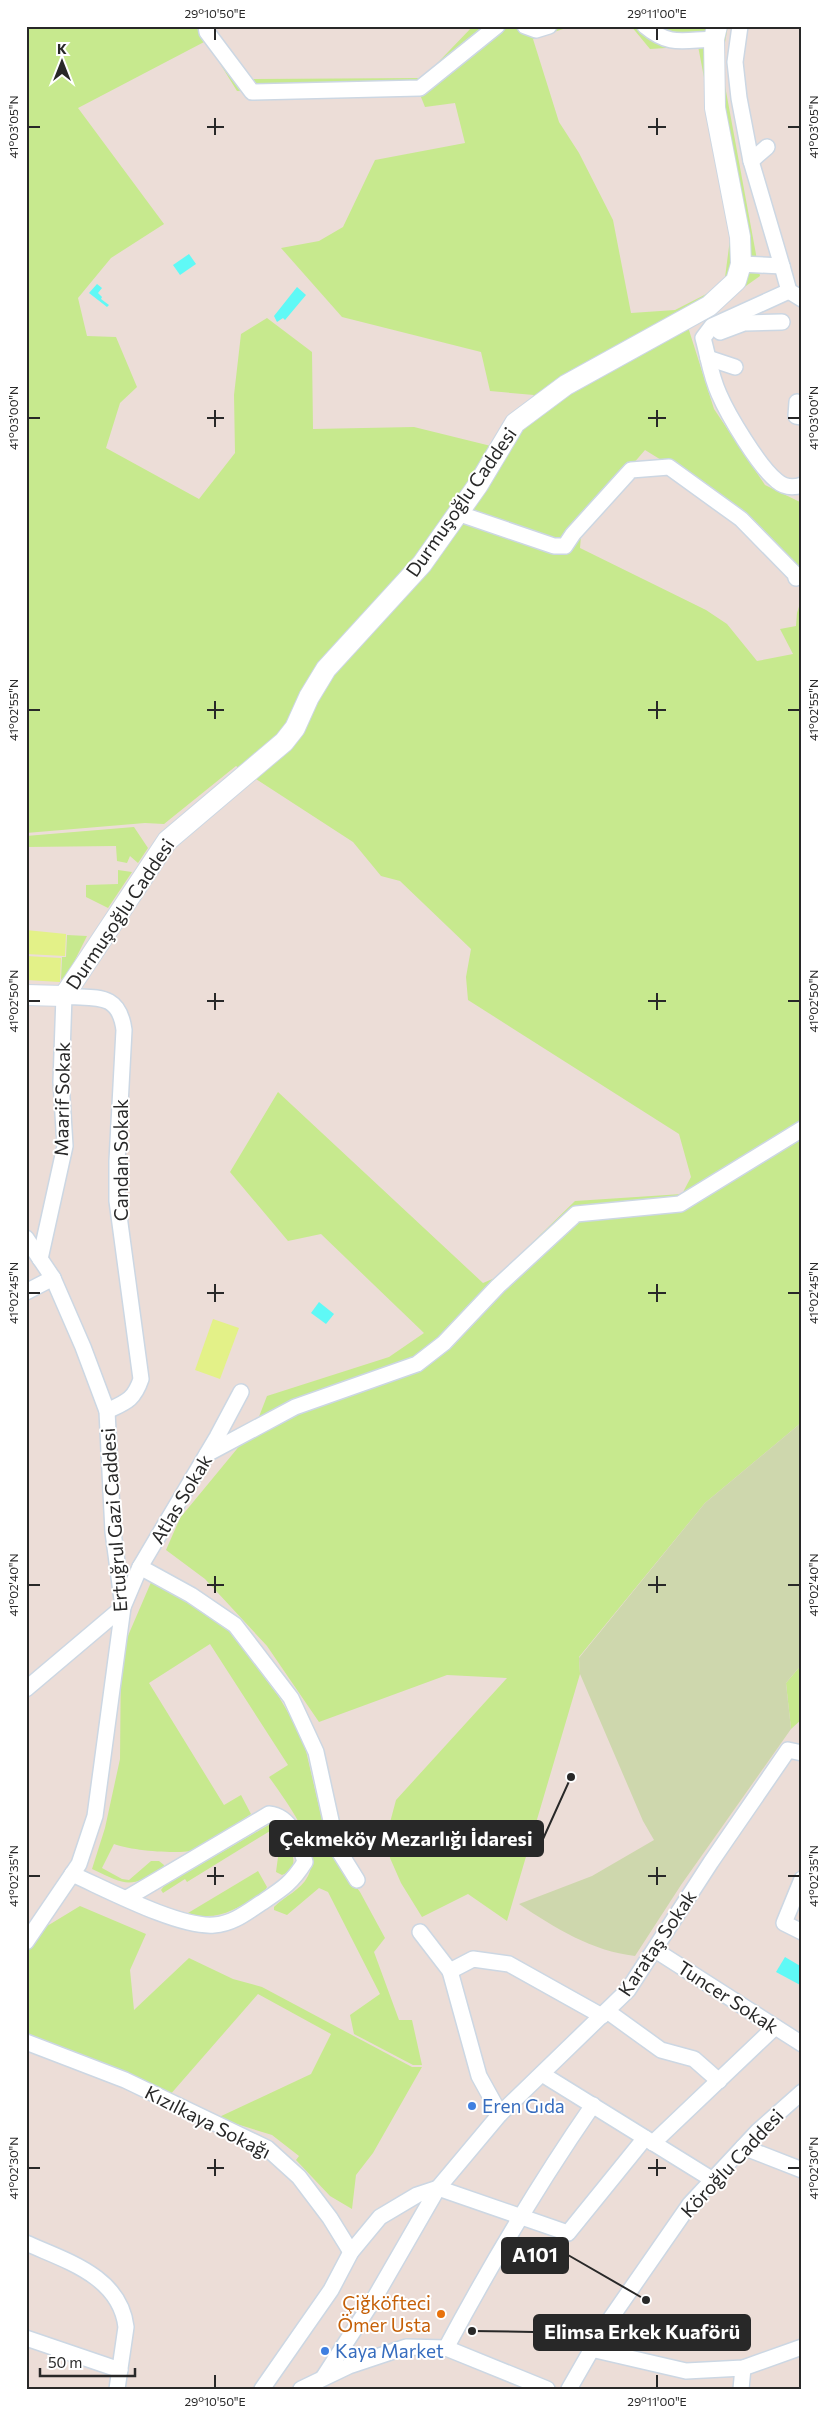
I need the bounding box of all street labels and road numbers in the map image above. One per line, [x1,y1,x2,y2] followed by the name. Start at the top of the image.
[400,423,521,581] street label: Durmuşoğlu Caddesi
[61,834,179,994] street label: Durmuşoğlu Caddesi
[49,1042,74,1156] street label: Maarif Sokak
[109,1099,132,1221] street label: Candan Sokak
[96,1427,131,1613] street label: Ertuğrul Gazi Caddesi
[145,1450,216,1548] street label: Atlas Sokak
[613,1885,701,2000] street label: Karataş Sokak
[673,1955,783,2038] street label: Tuncer Sokak
[142,2080,275,2163] street label: Kızılkaya Sokağı
[676,2104,788,2222] street label: Köroğlu Caddesi

